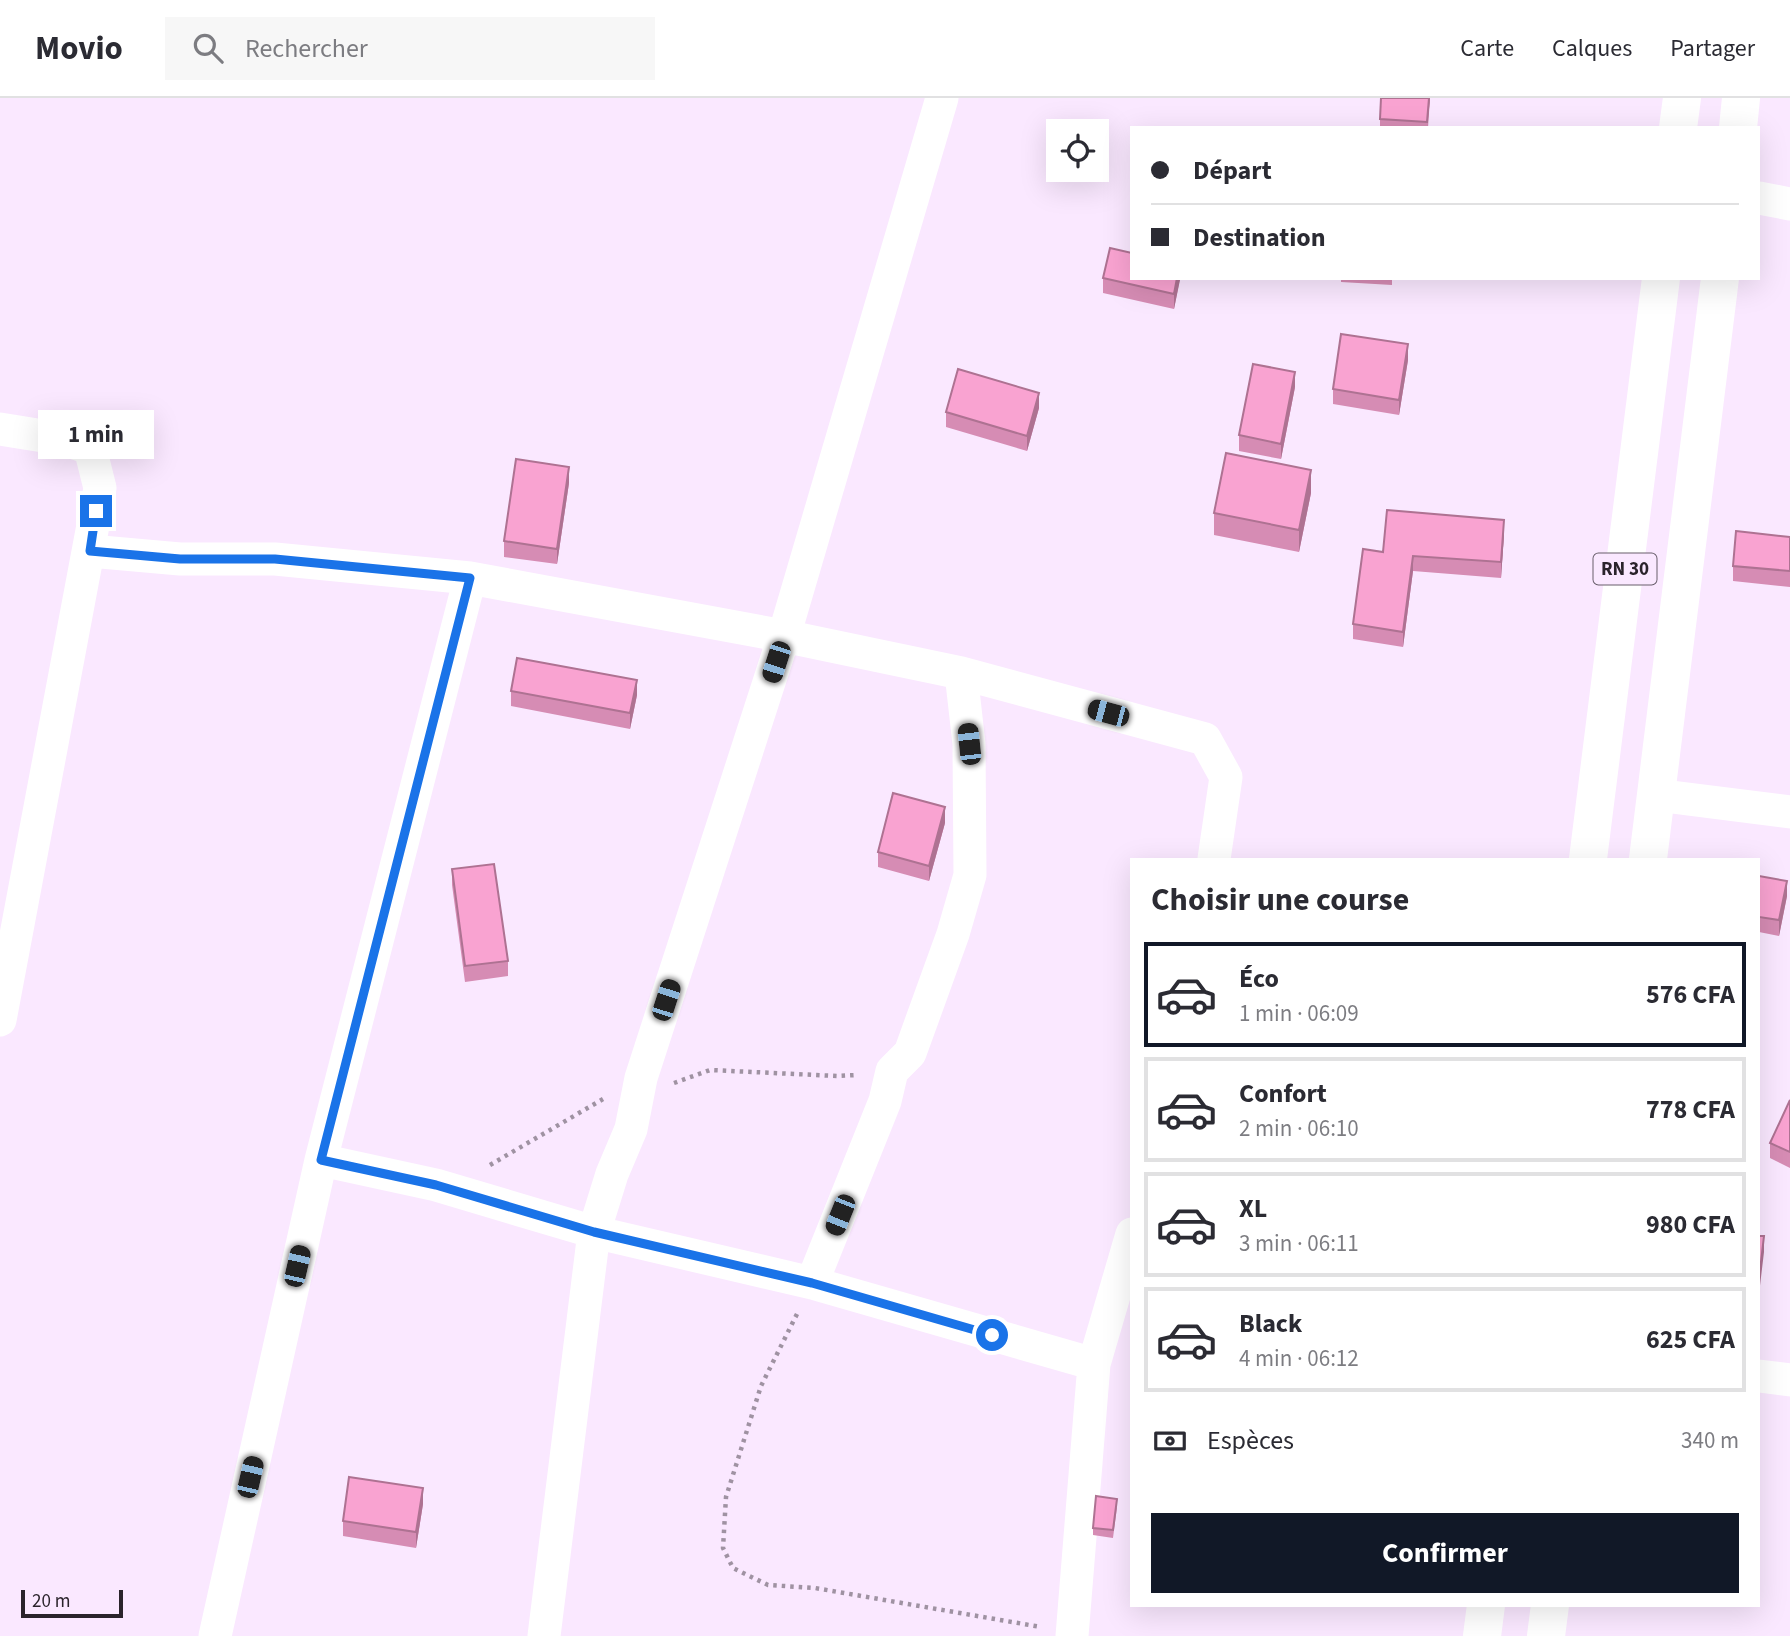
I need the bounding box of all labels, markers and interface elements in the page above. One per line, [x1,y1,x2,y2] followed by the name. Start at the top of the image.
[165,17,655,80] search box
[35,25,123,72] text: Movio
[189,29,227,67] icon: search
[245,30,368,67] text: Rechercher
[1460,31,1514,66] text: Carte
[1552,31,1632,66] text: Calques
[1670,31,1755,66] text: Partager
[1046,119,1109,182] map controls
[1046,119,1109,182] button: locate
[1193,152,1272,189] text: Départ
[1193,219,1326,256] text: Destination
[38,410,154,458] callout: 1 min
[68,418,124,451] text: 1 min
[80,495,112,527] route end
[1594,554,1656,584] road number: RN 30
[760,639,793,685] car
[1085,697,1132,729] car
[957,722,982,766] car
[1151,877,1409,923] text: Choisir une course
[1239,960,1279,997] text: Éco
[1155,963,1218,1026] icon: car
[1646,976,1735,1013] text: 576 CFA
[650,977,683,1023] car
[1239,997,1359,1030] text: 1 min · 06:09
[1239,1075,1327,1112] text: Confort
[1155,1078,1218,1141] icon: car
[1646,1091,1735,1128] text: 778 CFA
[1239,1112,1359,1145] text: 2 min · 06:10
[1239,1190,1267,1227] text: XL
[823,1192,858,1238] car
[1155,1193,1218,1256] icon: car
[1646,1206,1735,1243] text: 980 CFA
[1239,1227,1359,1260] text: 3 min · 06:11
[283,1243,312,1289] car
[1239,1305,1302,1342] text: Black
[1155,1308,1218,1371] icon: car
[976,1319,1008,1351] route start
[1646,1321,1735,1358] text: 625 CFA
[1239,1342,1359,1375] text: 4 min · 06:12
[1151,1422,1189,1460] icon: cash
[1207,1422,1294,1459] text: Espèces
[1681,1424,1739,1457] text: 340 m
[236,1454,265,1500] car
[1151,1513,1739,1593] button: Confirmer
[21,1587,122,1619] scale bar
[32,1588,70,1615] text: 20 m

